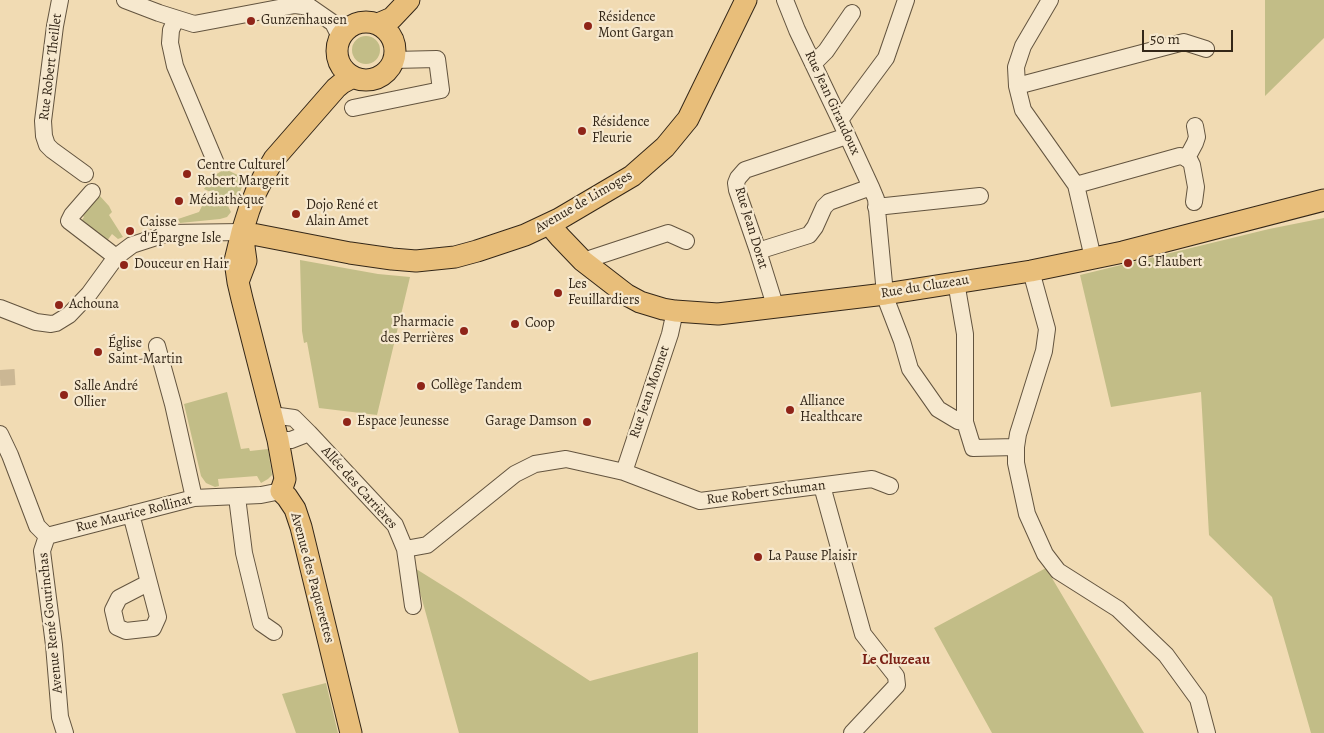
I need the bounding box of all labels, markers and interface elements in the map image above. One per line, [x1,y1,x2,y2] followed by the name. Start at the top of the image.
[598,10,674,42] place label: Résidence Mont Gargan
[36,12,66,122] street label: Rue Robert Theillet
[261,13,347,29] place label: Gunzenhausen
[245,15,257,27] marker: Gunzenhausen
[582,20,594,32] marker: Résidence Mont Gargan
[1144,20,1235,52] scale bar
[1150,29,1180,49] text: 50 m
[800,48,864,158] street label: Rue Jean Giraudoux
[592,115,649,148] place label: Résidence Fleurie
[576,125,588,137] marker: Résidence Fleurie
[197,158,289,190] place label: Centre Culturel Robert Margerit
[532,167,636,237] street label: Avenue de Limoges
[181,168,193,180] marker: Centre Culturel Robert Margerit
[731,185,771,271] street label: Rue Jean Dorat
[189,193,264,209] place label: Médiathèque
[173,195,185,207] marker: Médiathèque
[306,198,378,230] place label: Dojo René et Alain Amet
[290,208,302,220] marker: Dojo René et Alain Amet
[140,215,221,248] place label: Caisse d'Épargne Isle
[124,225,136,237] marker: Caisse d'Épargne Isle
[1138,255,1202,271] place label: G. Flaubert
[134,257,229,273] place label: Douceur en Hair
[1122,257,1134,269] marker: G. Flaubert
[118,259,130,271] marker: Douceur en Hair
[880,272,970,302] street label: Rue du Cluzeau
[568,277,640,310] place label: Les Feuillardiers
[552,287,564,299] marker: Les Feuillardiers
[69,297,119,313] place label: Achouna
[53,299,65,311] marker: Achouna
[380,315,454,348] place label: Pharmacie des Perrières
[525,316,555,332] place label: Coop
[509,318,521,330] marker: Coop
[458,325,470,337] marker: Pharmacie des Perrières
[108,336,183,368] place label: Église Saint-Martin
[626,344,674,440] street label: Rue Jean Monnet
[92,346,104,358] marker: Église Saint-Martin
[431,378,522,394] place label: Collège Tandem
[74,379,138,412] place label: Salle André Ollier
[415,380,427,392] marker: Collège Tandem
[58,389,70,401] marker: Salle André Ollier
[800,394,862,427] place label: Alliance Healthcare
[784,404,796,416] marker: Alliance Healthcare
[357,414,449,430] place label: Espace Jeunesse
[485,414,577,430] place label: Garage Damson
[341,416,353,428] marker: Espace Jeunesse
[581,416,593,428] marker: Garage Damson
[317,443,401,533] street label: Allée des Carrières
[705,477,827,509] street label: Rue Robert Schuman
[74,491,194,537] street label: Rue Maurice Rollinat
[287,511,337,645] street label: Avenue des Paquerettes
[768,549,857,565] place label: La Pause Plaisir
[752,551,764,563] marker: La Pause Plaisir
[35,552,67,694] street label: Avenue René Gourinchas
[862,651,930,669] district label: Le Cluzeau

